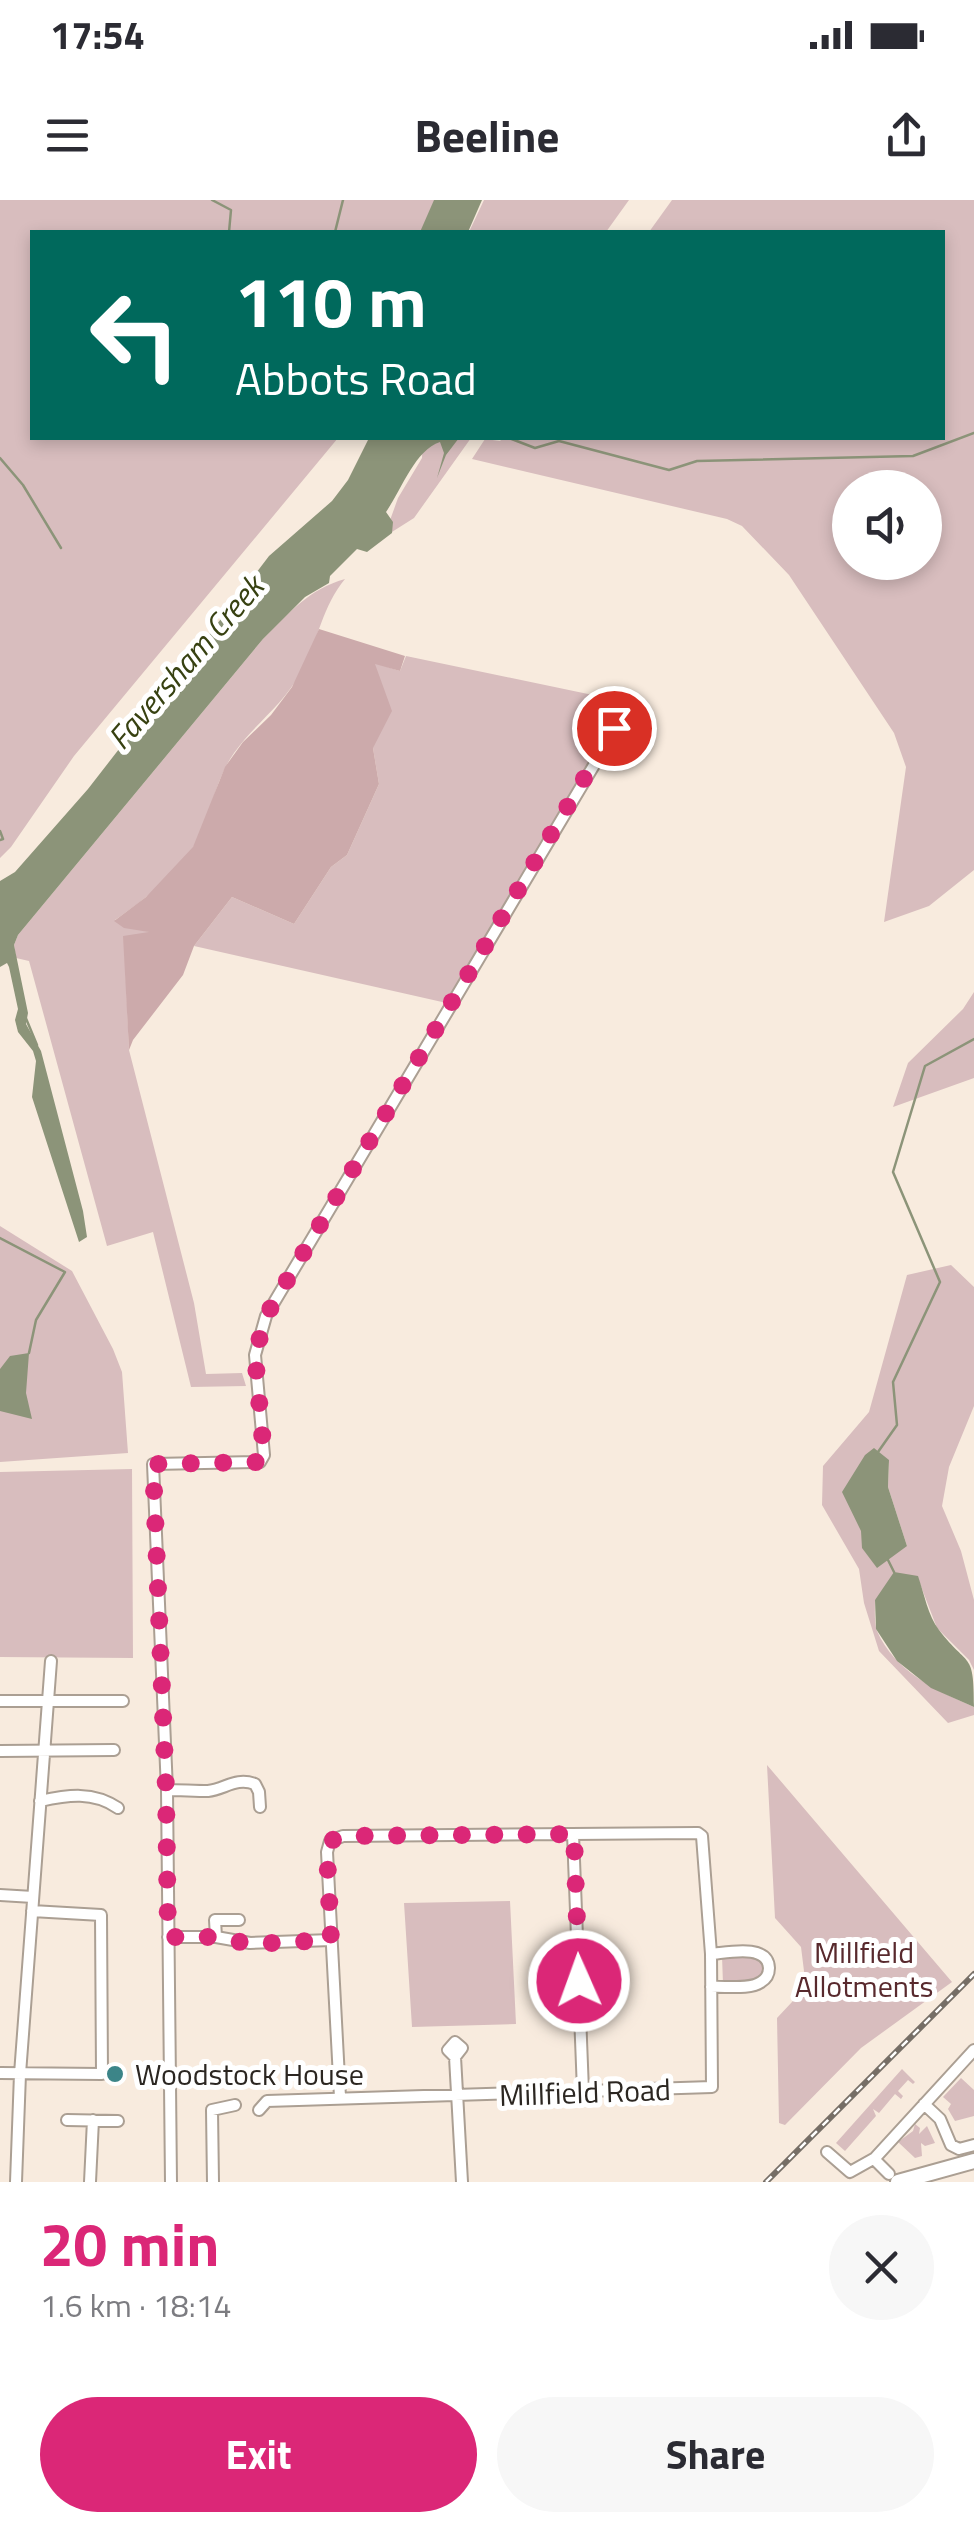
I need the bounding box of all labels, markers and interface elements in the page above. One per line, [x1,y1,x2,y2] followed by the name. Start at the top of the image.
[50,6,145,64] text: 17:54
[415,101,559,169] text: Beeline
[40,108,95,163] icon: menu
[879,108,934,163] icon: share
[235,248,427,354] text: 110 m
[70,270,200,400] icon: left
[235,344,477,412] text: Abbots Road
[832,470,942,580] map controls
[832,470,942,580] button: sound
[96,561,277,760] water label: Faversham Creek
[572,686,657,771] pin
[587,701,642,756] icon: arrive
[527,1929,631,2033] position arrow
[795,1929,933,2009] park label: Millfield Allotments
[135,2051,364,2097] place label: Woodstock House
[104,2063,126,2085] marker: Woodstock House
[498,2066,672,2118] street label: Millfield Road
[40,2198,219,2289] text: 20 min
[829,2215,934,2320] button: close
[40,2281,232,2329] text: 1.6 km · 18:14
[40,2397,477,2512] button: Exit
[497,2397,934,2512] button: Share

